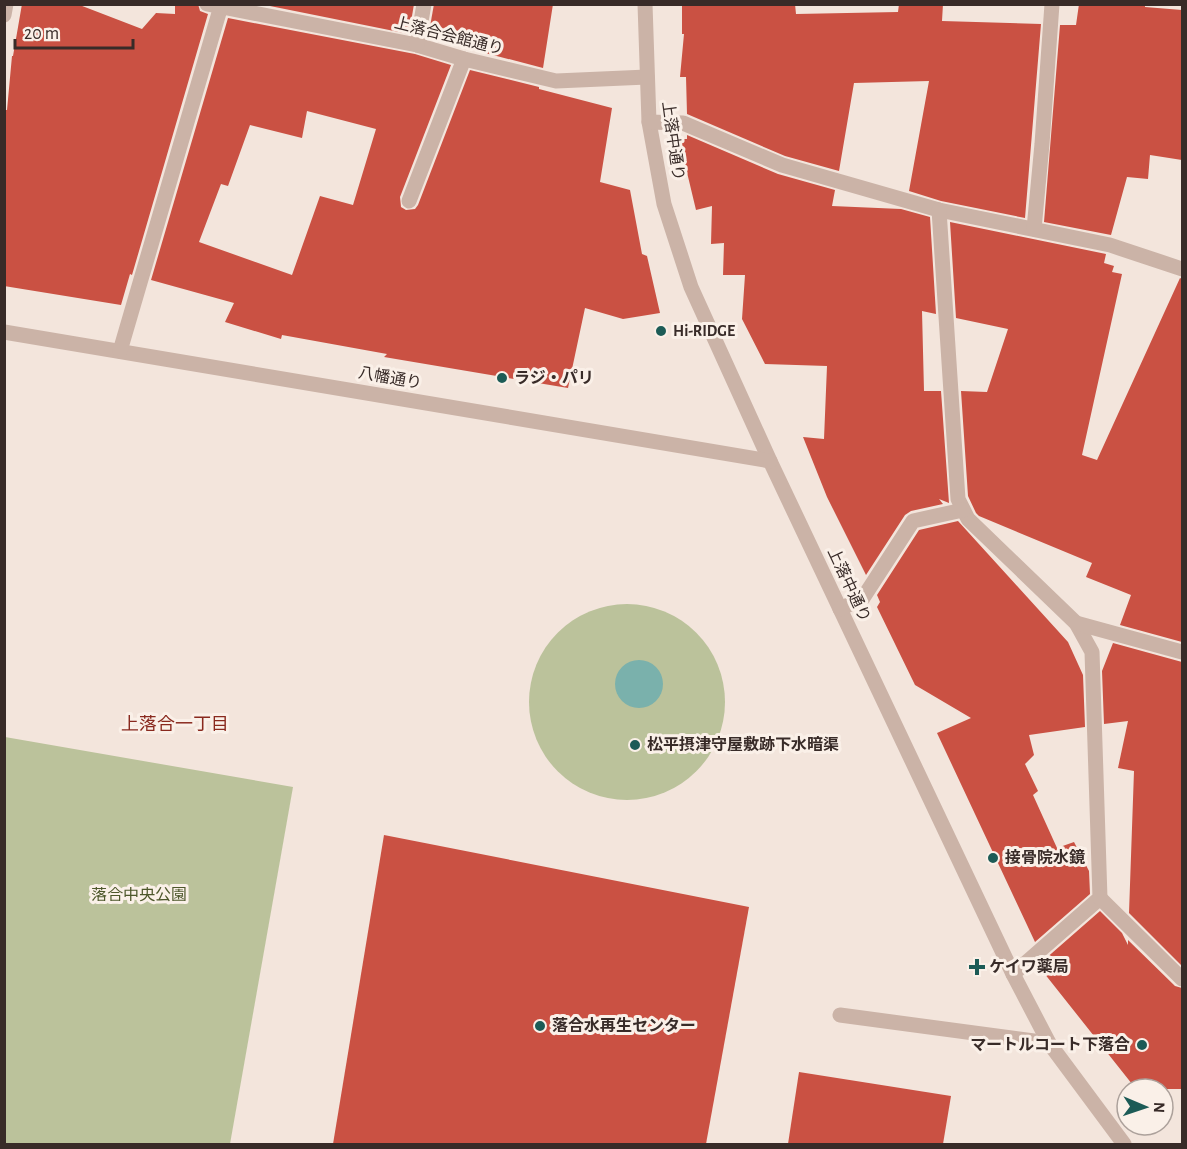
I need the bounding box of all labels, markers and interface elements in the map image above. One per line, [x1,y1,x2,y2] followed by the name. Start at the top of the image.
[15,12,134,50] scale bar
[393,14,506,57] street label: 上落合会館通り
[24,25,59,43] text: 20 m
[660,100,687,182] street label: 上落中通り
[673,323,735,339] place label: Hi-RIDGE
[654,324,668,338] marker: Hi-RIDGE
[357,364,423,391] street label: 八幡通り
[514,369,594,386] place label: ラジ・パリ
[495,371,509,385] marker: ラジ・パリ
[825,545,874,625] street label: 上落中通り
[121,715,229,734] district label: 上落合一丁目
[647,735,839,753] place label: 松平摂津守屋敷跡下水暗渠
[628,738,642,752] marker: 松平摂津守屋敷跡下水暗渠
[1005,849,1085,866] place label: 接骨院水鏡
[986,851,1000,865] marker: 接骨院水鏡
[91,886,187,903] park label: 落合中央公園
[989,958,1069,975] place label: ケイワ薬局
[970,960,984,974] marker: ケイワ薬局
[552,1017,696,1034] place label: 落合水再生センター
[533,1019,547,1033] marker: 落合水再生センター
[970,1036,1130,1053] place label: マートルコート下落合
[1135,1038,1149,1052] marker: マートルコート下落合
[1115,1077,1175,1137] north arrow
[1151,1102,1167,1113] text: N

